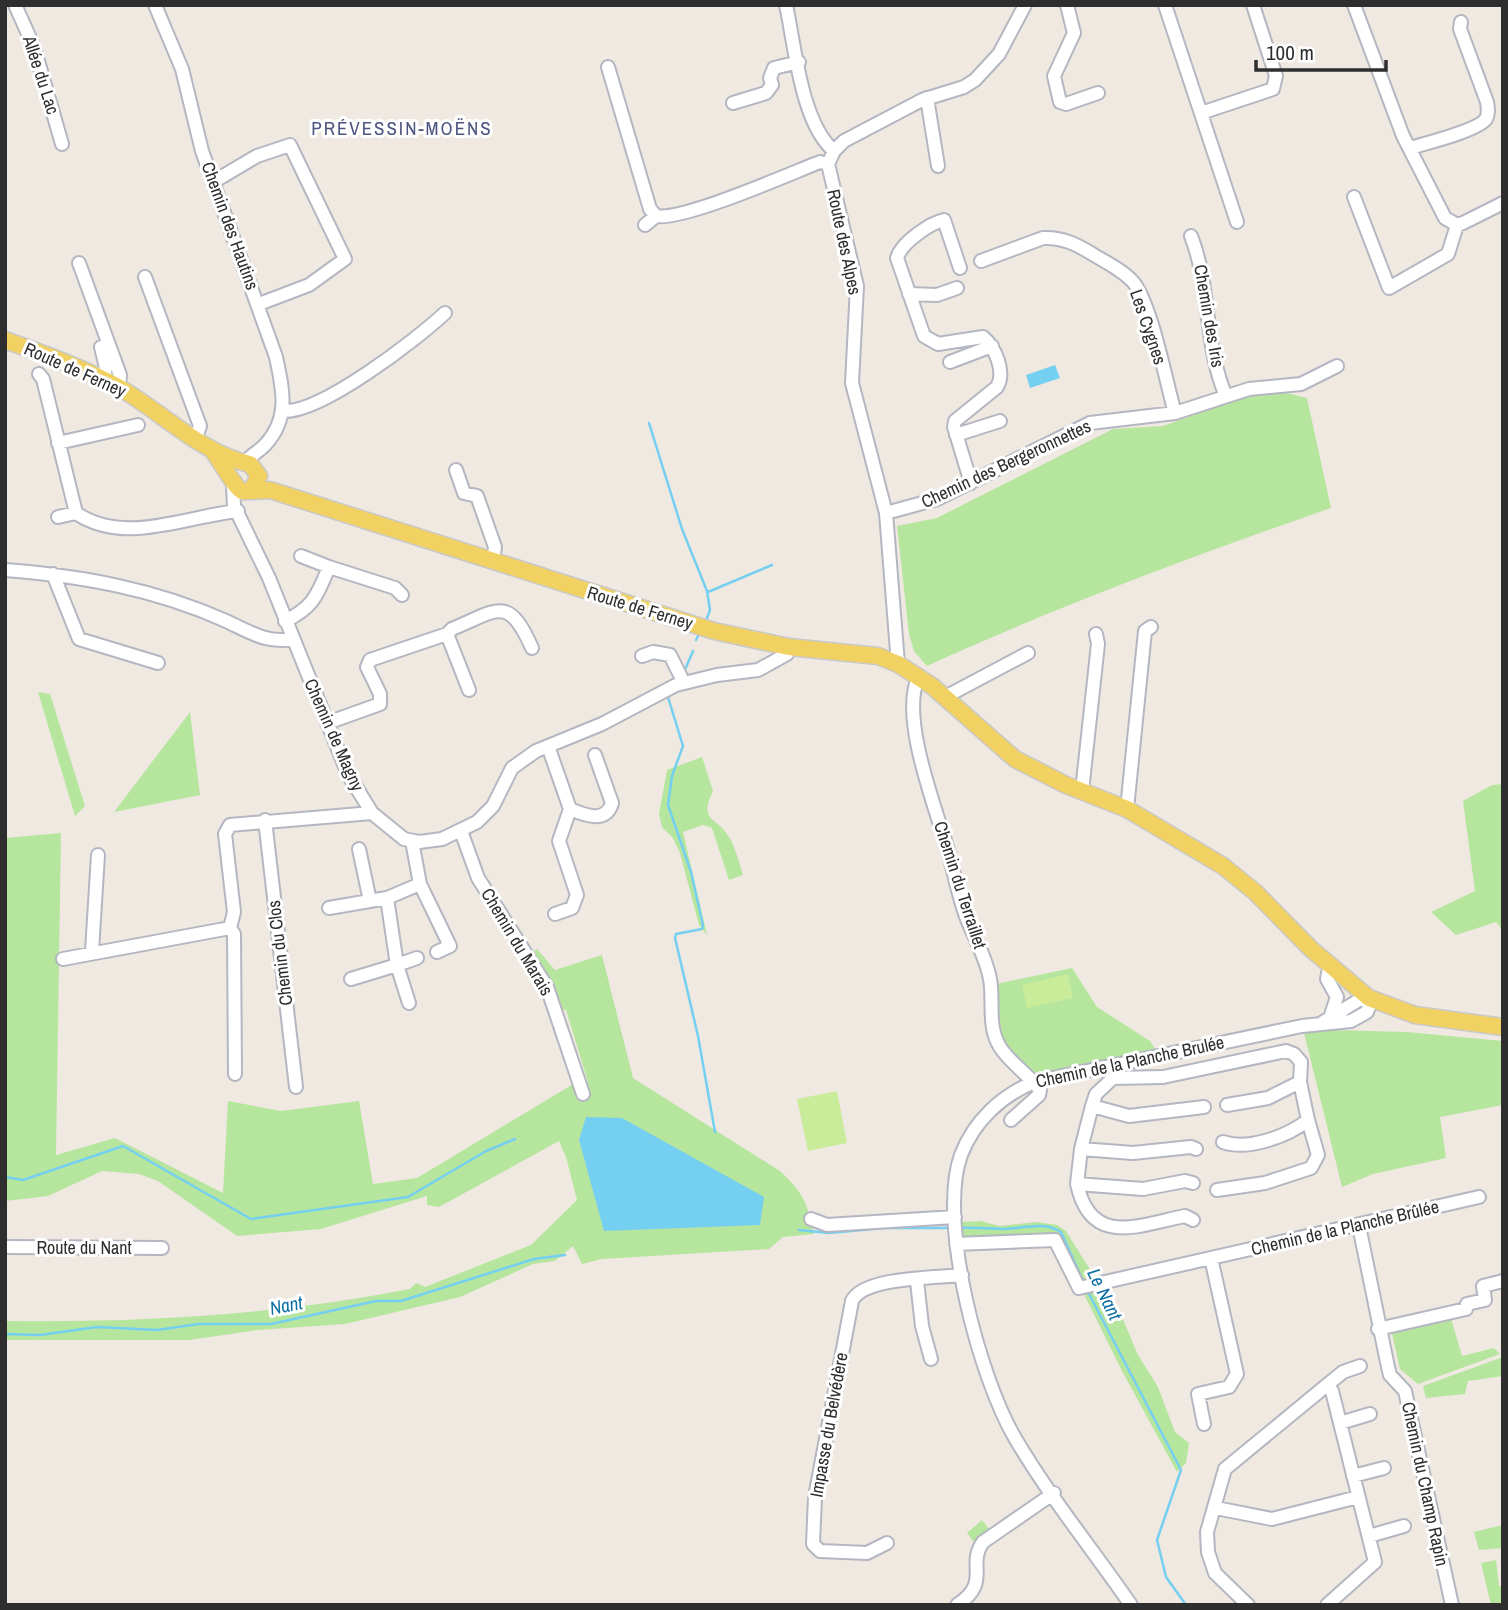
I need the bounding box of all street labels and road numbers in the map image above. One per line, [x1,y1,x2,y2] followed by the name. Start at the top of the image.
[17,31,66,117] street label: Allée du Lac
[196,158,265,293] street label: Chemin des Hautins
[821,187,868,297] street label: Route des Alpes
[1188,262,1231,369] street label: Chemin des Iris
[1124,286,1173,368] street label: Les Cygnes
[20,336,131,403] street label: Route de Ferney
[917,413,1095,514] street label: Chemin des Bergeronnettes
[584,580,697,636] street label: Route de Ferney
[299,675,371,796] street label: Chemin de Magny
[928,818,993,952] street label: Chemin du Terraillet
[475,883,559,1000] street label: Chemin du Marais
[261,899,298,1007] street label: Chemin du Clos
[1033,1029,1226,1094] street label: Chemin de la Planche Brulée
[1249,1194,1441,1261] street label: Chemin de la Planche Brûlée
[36,1235,132,1260] street label: Route du Nant
[803,1350,854,1499] street label: Impasse du Belvédère
[1396,1399,1455,1568] street label: Chemin du Champ Rapin

